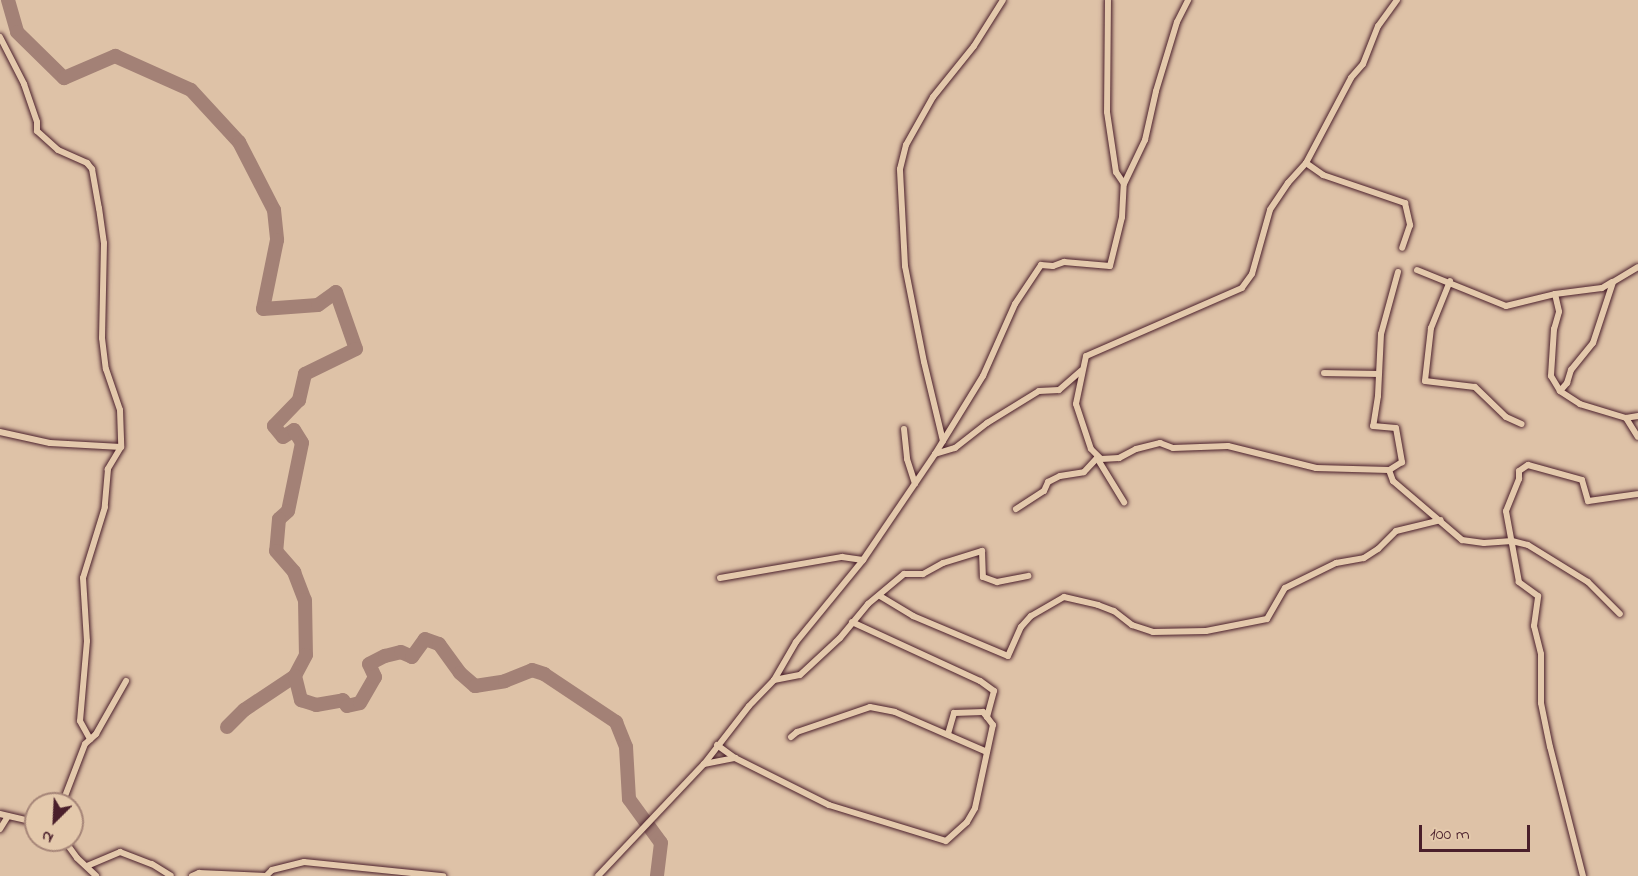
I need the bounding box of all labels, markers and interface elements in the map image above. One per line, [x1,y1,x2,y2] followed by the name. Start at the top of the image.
[24,792,84,852] north arrow
[1422,813,1533,851] scale bar
[1430,822,1470,848] text: 100 m
[38,823,57,850] text: N

